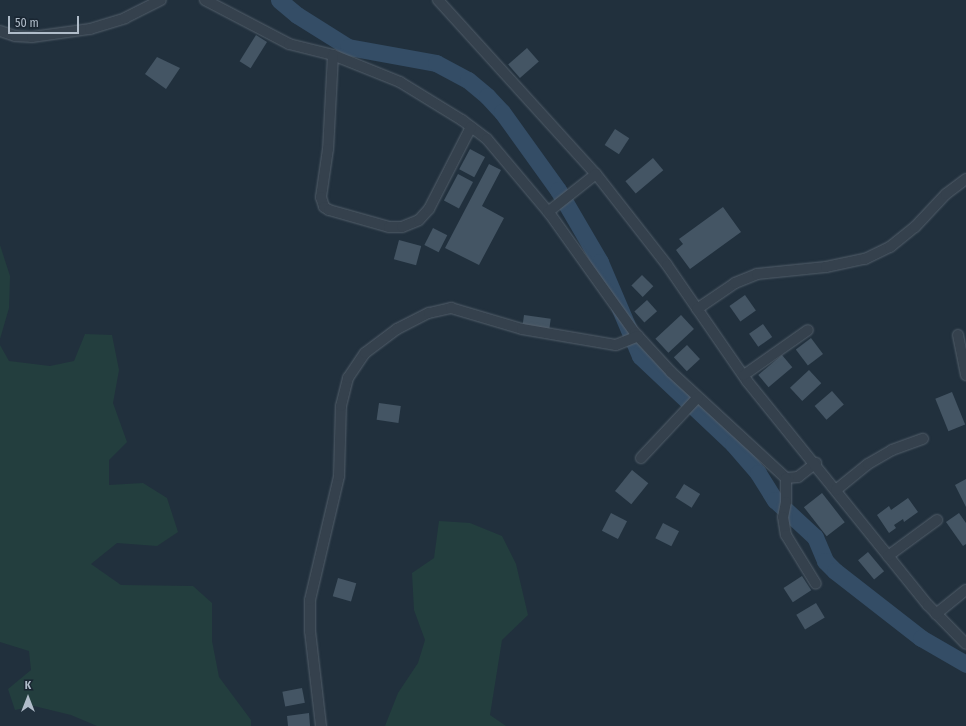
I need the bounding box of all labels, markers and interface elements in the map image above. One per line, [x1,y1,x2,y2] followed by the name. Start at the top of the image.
[10,8,81,34] scale bar
[15,16,39,30] text: 50 m
[8,678,48,718] north arrow
[25,679,31,692] text: K

